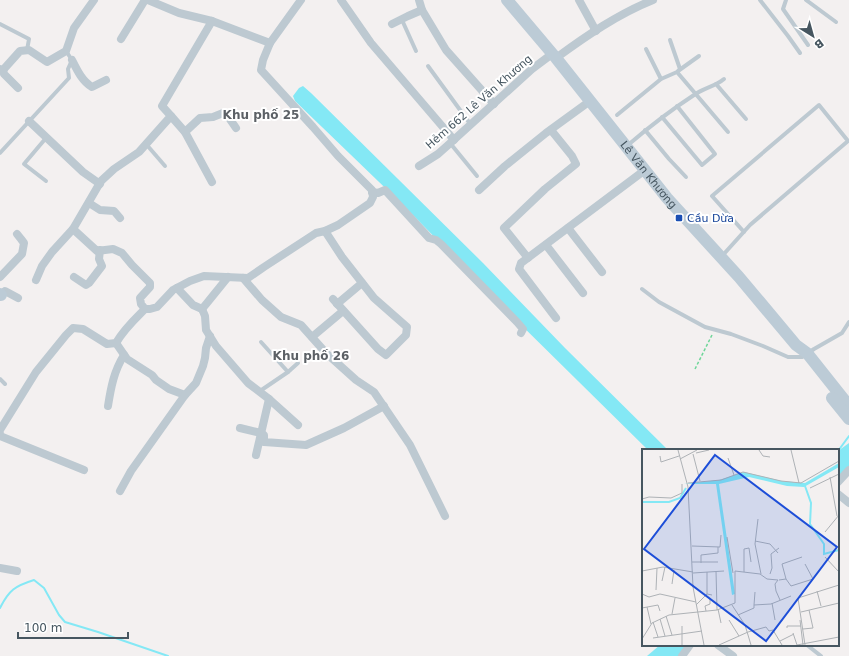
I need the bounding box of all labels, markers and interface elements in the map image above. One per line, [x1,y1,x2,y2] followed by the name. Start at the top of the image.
[793,16,833,56] north arrow
[811,36,826,51] text: B
[423,52,535,152] street label: Hẻm 662 Lê Văn Khương
[223,108,299,122] district label: Khu phố 25
[618,138,680,211] street label: Lê Văn Khương
[687,212,734,225] place label: Cầu Dừa
[674,213,684,223] marker: Cầu Dừa
[273,349,349,363] district label: Khu phố 26
[642,449,839,646] inset map
[18,614,128,640] scale bar
[24,621,62,635] text: 100 m

